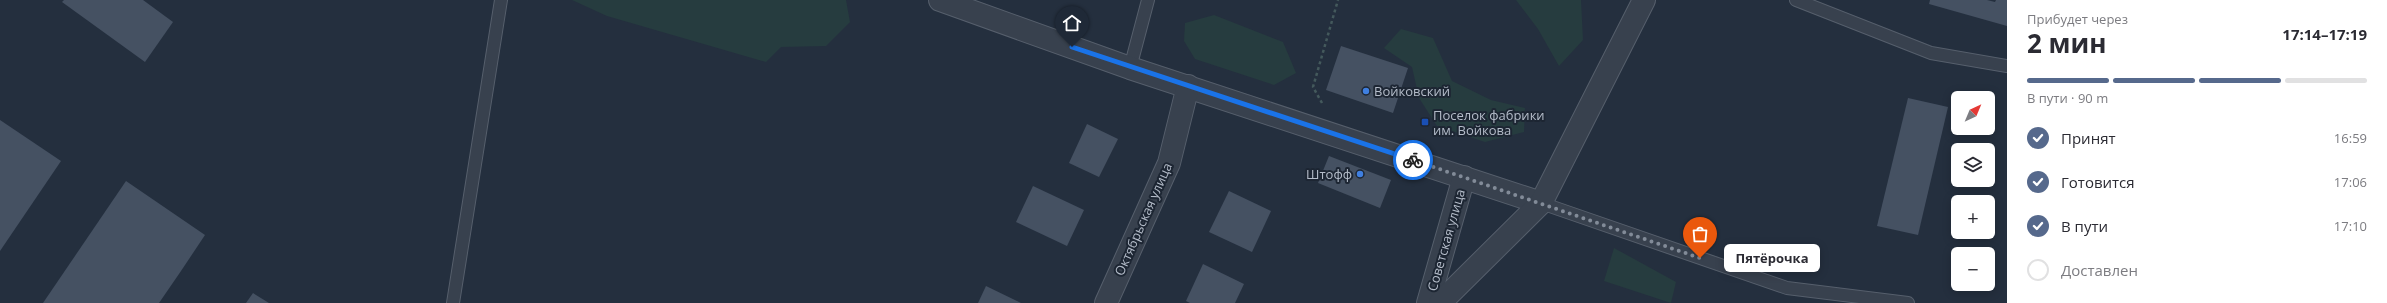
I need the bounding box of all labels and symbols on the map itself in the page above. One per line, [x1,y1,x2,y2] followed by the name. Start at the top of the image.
[1055,6,1089,47] pin
[1374,82,1450,100] place label: Войковский
[1361,86,1371,96] marker: Войковский
[1951,91,1995,135] north arrow
[1433,106,1545,139] place label: Поселок фабрики им. Войкова
[1420,117,1430,127] marker: Поселок фабрики им. Войкова
[1393,140,1433,180] courier
[1110,160,1176,278] street label: Октябрьская улица
[1306,165,1352,183] place label: Штофф
[1355,169,1365,179] marker: Штофф
[1423,187,1469,293] street label: Советская улица
[1683,217,1717,258] pin
[1724,244,1820,272] callout: Пятёрочка

